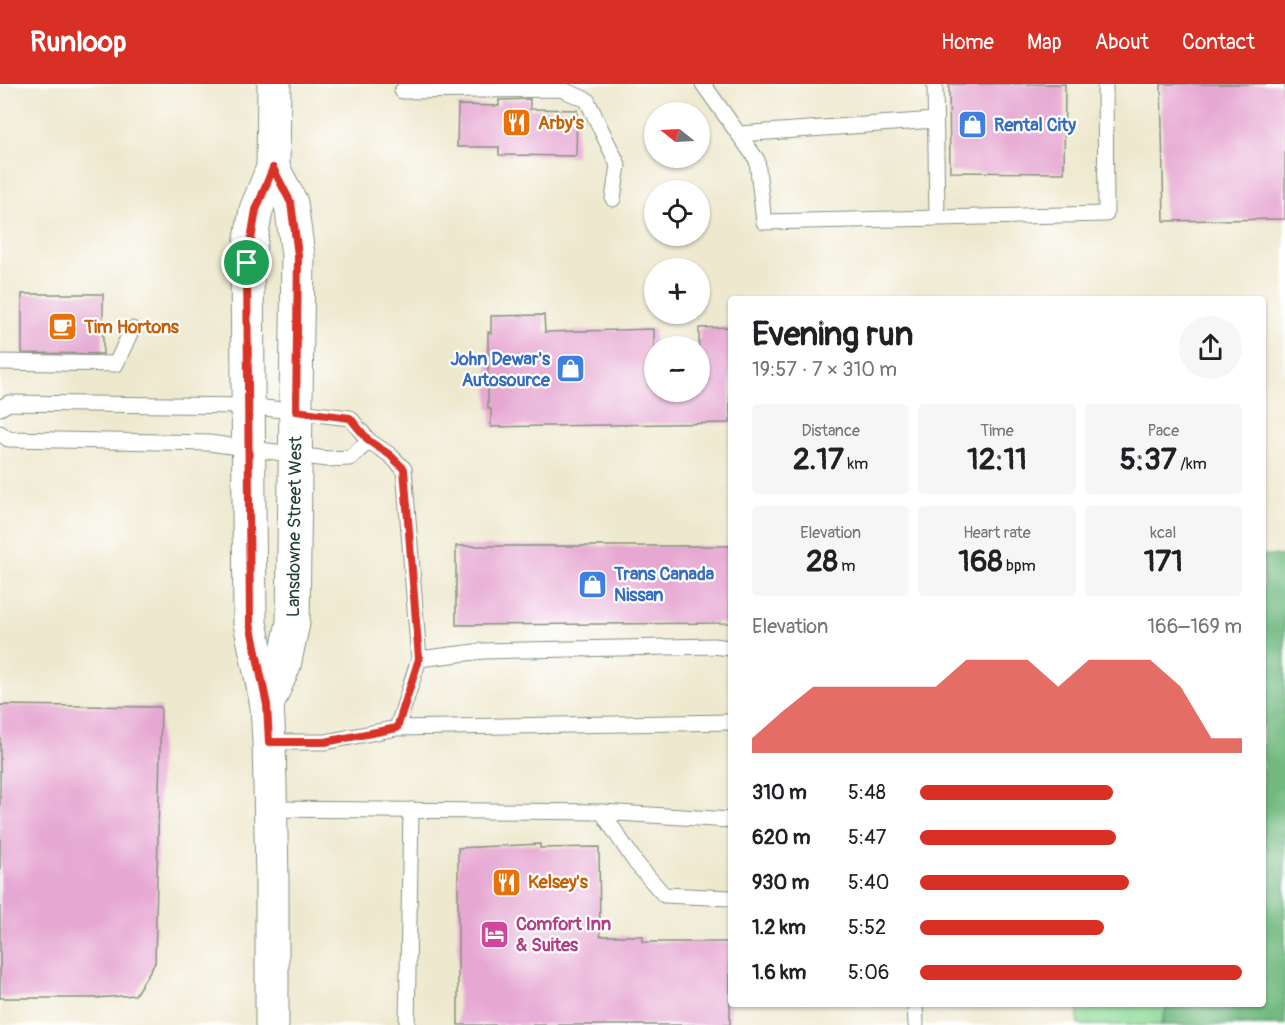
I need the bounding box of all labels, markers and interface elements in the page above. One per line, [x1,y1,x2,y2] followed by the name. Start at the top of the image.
[30,25,126,60] text: Runloop
[941,29,994,56] text: Home
[1027,29,1062,56] text: Map
[1095,29,1149,56] text: About
[1182,29,1255,56] text: Contact
[644,102,710,168] north arrow
[644,102,710,402] map controls
[501,107,533,139] restaurant icon: Arby's
[957,109,989,141] shop icon: Rental City
[538,112,585,135] place label: Arby's
[994,114,1076,137] place label: Rental City
[644,180,710,246] button: locate
[221,237,272,288] pin
[230,246,263,279] icon: arrive
[644,258,710,324] button: +
[47,311,79,343] cafe icon: Tim Hortons
[752,314,913,355] text: Evening run
[83,316,180,339] place label: Tim Hortons
[1179,316,1242,379] button: share
[644,336,710,402] button: −
[450,348,551,392] place label: John Dewar's Autosource
[555,353,587,385] shop icon: John Dewar's Autosource
[752,357,897,382] text: 19:57 · 7 × 310 m
[801,421,860,441] text: Distance
[980,421,1014,441] text: Time
[1147,421,1179,441] text: Pace
[282,435,307,617] street label: Lansdowne Street West
[793,441,844,478] text: 2.17
[967,441,1027,478] text: 12:11
[1120,441,1177,478] text: 5:37
[844,454,868,474] text: km
[1177,454,1207,474] text: /km
[800,523,861,543] text: Elevation
[963,523,1031,543] text: Heart rate
[1150,523,1176,543] text: kcal
[806,543,838,580] text: 28
[958,543,1003,580] text: 168
[1144,543,1183,580] text: 171
[838,556,855,576] text: m
[1003,556,1036,576] text: bpm
[613,563,715,607] place label: Trans Canada Nissan
[577,568,609,600] shop icon: Trans Canada Nissan
[752,614,828,639] text: Elevation
[1147,614,1242,639] text: 166–169 m
[752,780,807,805] text: 310 m
[848,780,886,805] text: 5:48
[752,825,811,850] text: 620 m
[848,825,886,850] text: 5:47
[491,866,523,898] restaurant icon: Kelsey's
[752,870,809,895] text: 930 m
[848,870,889,895] text: 5:40
[528,871,589,894] place label: Kelsey's
[516,913,611,957] place label: Comfort Inn & Suites
[752,915,806,940] text: 1.2 km
[848,915,886,940] text: 5:52
[479,918,511,950] hotel icon: Comfort Inn & Suites
[752,960,806,985] text: 1.6 km
[848,960,889,985] text: 5:06

